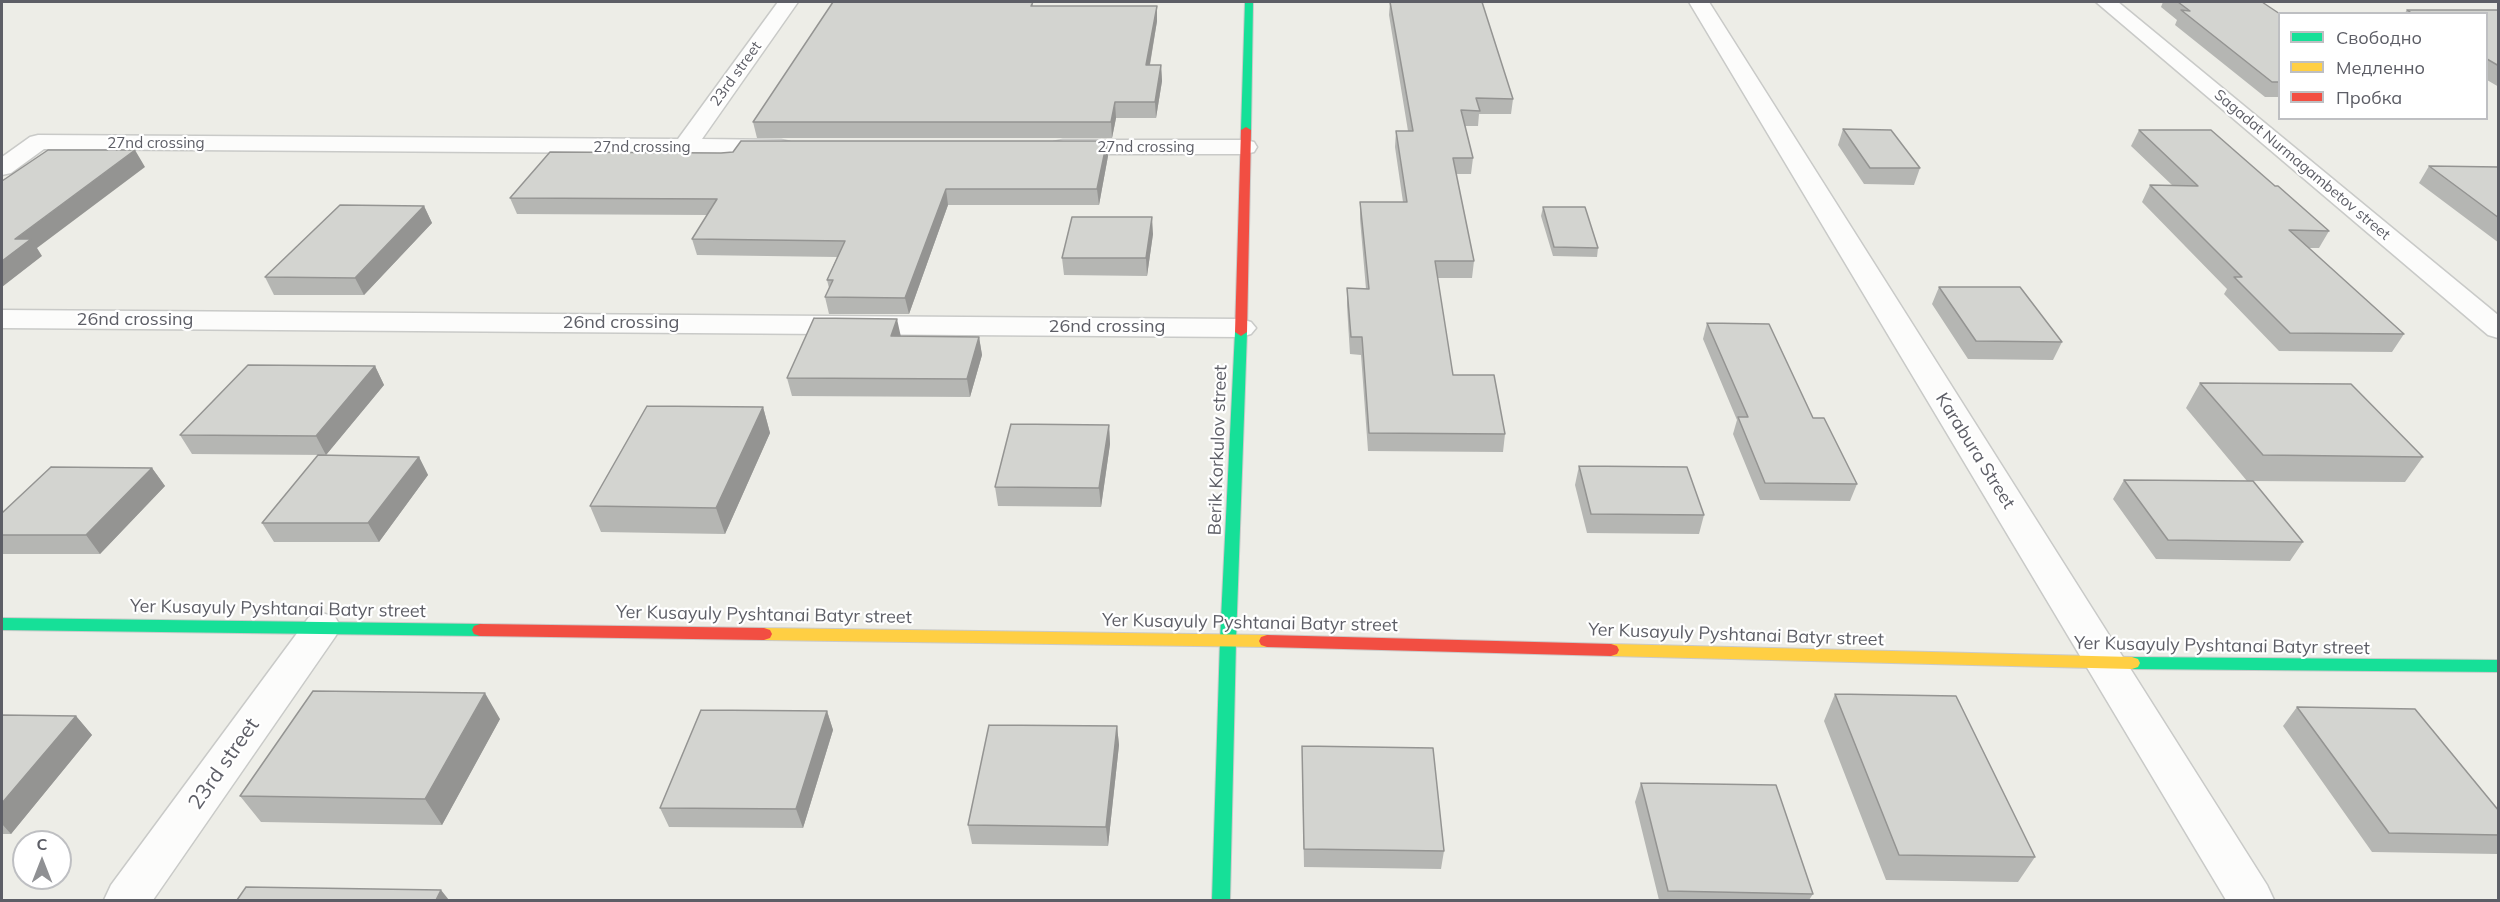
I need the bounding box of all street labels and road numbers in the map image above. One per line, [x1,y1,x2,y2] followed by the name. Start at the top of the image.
[706,38,766,110] street label: 23rd street
[2210,86,2394,244] street label: Sagadat Nurmagambetov street
[107,134,205,152] street label: 27nd crossing
[593,138,691,156] street label: 27nd crossing
[1097,138,1195,156] street label: 27nd crossing
[77,309,193,331] street label: 26nd crossing
[563,312,679,334] street label: 26nd crossing
[1049,316,1165,338] street label: 26nd crossing
[1204,364,1232,536] street label: Berik Korkulov street
[1931,389,2019,513] street label: Karabura Street
[130,596,426,622] street label: Yer Kusayuly Pyshtanai Batyr street
[616,602,912,628] street label: Yer Kusayuly Pyshtanai Batyr street
[1102,610,1398,636] street label: Yer Kusayuly Pyshtanai Batyr street
[1588,619,1884,651] street label: Yer Kusayuly Pyshtanai Batyr street
[2074,633,2370,659] street label: Yer Kusayuly Pyshtanai Batyr street
[183,713,265,815] street label: 23rd street

